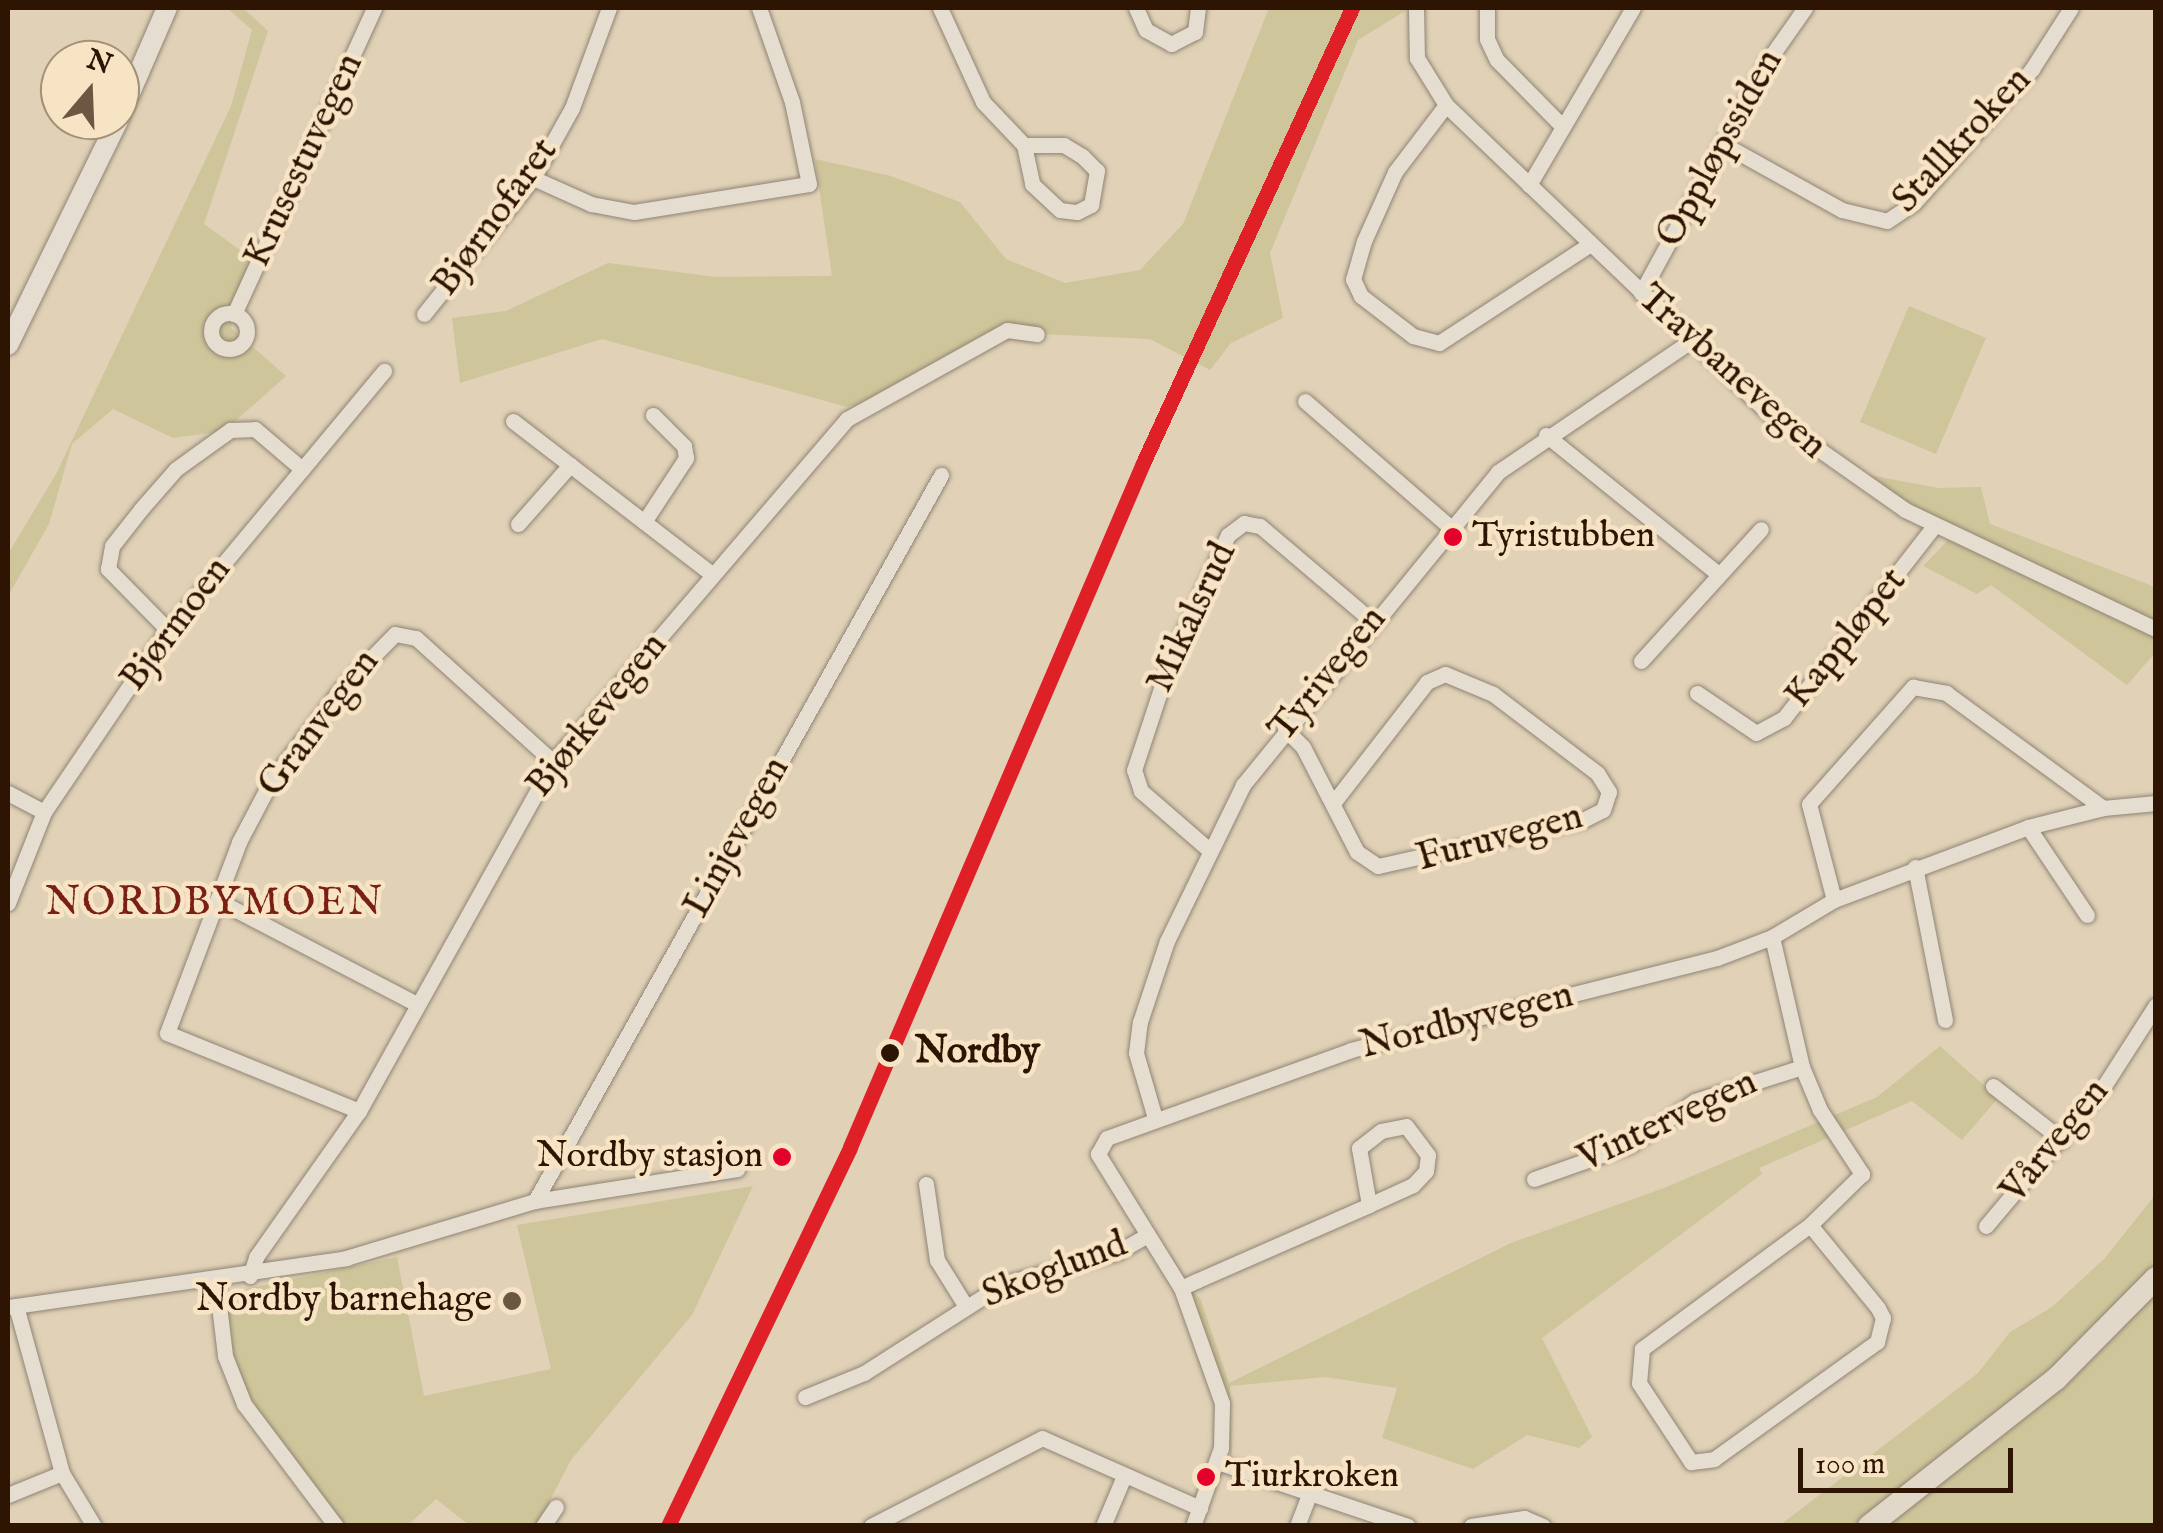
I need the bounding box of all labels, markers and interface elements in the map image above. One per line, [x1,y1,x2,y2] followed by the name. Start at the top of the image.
[40,40,140,140] north arrow
[1648,42,1794,256] street label: Oppløpssiden
[82,43,116,84] text: N
[236,47,374,275] street label: Krusestuvegen
[1884,59,2042,223] street label: Stallkroken
[424,130,568,306] street label: Bjørnofaret
[1627,276,1835,470] street label: Travbanevegen
[1472,515,1655,559] place label: Tyristubben
[1443,527,1463,547] marker: Tyristubben
[1138,536,1248,700] street label: Mikalsrud
[112,549,242,701] street label: Bjørmoen
[1777,560,1917,718] street label: Kappløpet
[1261,598,1397,752] street label: Tyrivegen
[518,625,678,807] street label: Bjørkevegen
[250,641,390,807] street label: Granvegen
[675,750,801,926] street label: Linjevegen
[1412,795,1588,883] street label: Furuvegen
[45,880,385,928] district label: NORDBYMOEN
[1356,974,1578,1070] street label: Nordbyvegen
[915,1030,1040,1076] place label: Nordby
[874,1037,906,1069] marker: Nordby
[1571,1061,1765,1183] street label: Vintervegen
[1992,1071,2120,1213] street label: Vårvegen
[536,1135,763,1179] place label: Nordby stasjon
[772,1147,792,1167] marker: Nordby stasjon
[976,1223,1134,1319] street label: Skoglund
[196,1278,492,1324] place label: Nordby barnehage
[501,1290,523,1312] marker: Nordby barnehage
[1803,1428,2018,1490] scale bar
[1815,1446,1885,1484] text: 100 m
[1225,1455,1399,1499] place label: Tiurkroken
[1196,1467,1216,1487] marker: Tiurkroken

